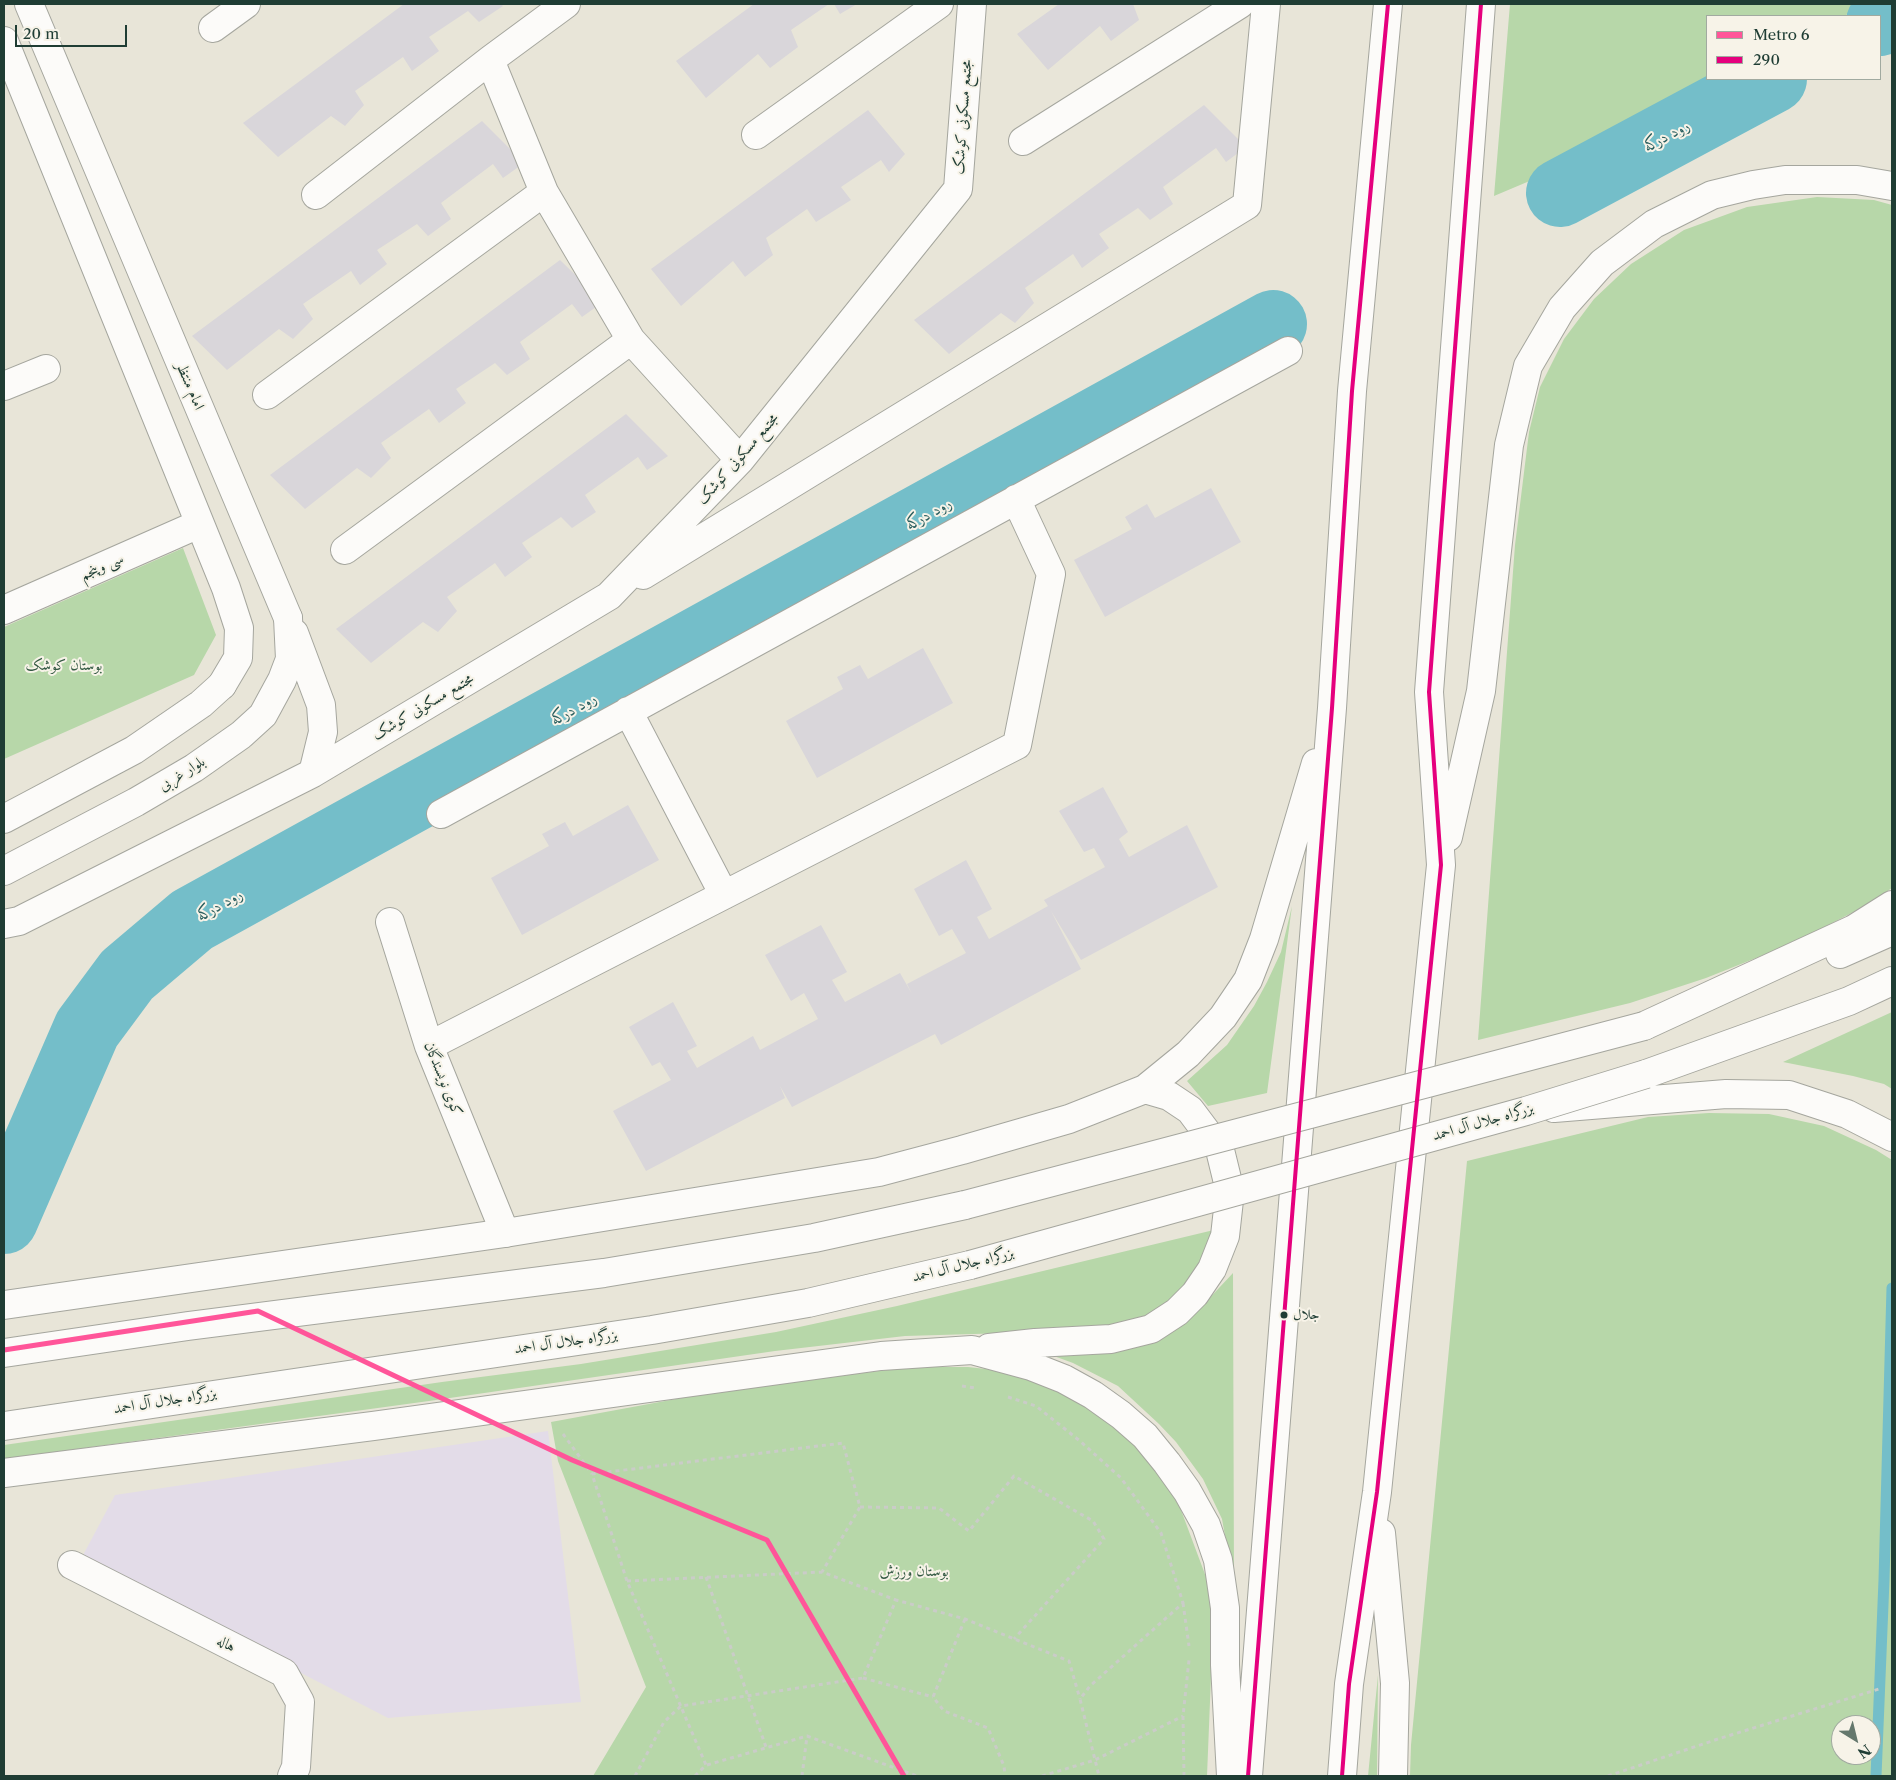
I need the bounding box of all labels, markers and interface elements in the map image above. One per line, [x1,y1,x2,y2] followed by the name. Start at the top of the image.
[18,15,130,47] scale bar
[1706,15,1881,80] legend
[23,24,59,43] text: 20 m
[1753,25,1810,44] text: Metro 6
[1753,50,1780,69] text: 290
[950,59,976,175] street label: مجتمع مسکونی کوشک
[1641,116,1693,156] water label: رود درکه
[172,360,208,412] street label: امام منتظر
[693,410,783,508] street label: مجتمع مسکونی کوشک
[903,494,955,534] water label: رود درکه
[78,550,126,584] street label: سی وپنجم
[26,657,102,675] park label: بوستان کوشک
[369,670,477,744] street label: مجتمع مسکونی کوشک
[548,689,600,729] water label: رود درکه
[155,753,209,795] street label: بلوار غربی
[194,885,246,925] water label: رود درکه
[420,1039,466,1119] street label: کوی نویسندگان
[1430,1099,1536,1145] street label: بزرگراه جلال آل احمد
[910,1244,1016,1286] street label: بزرگراه جلال آل احمد
[1293,1307,1320,1323] place label: جلال
[1279,1310,1289,1320] marker: جلال
[513,1326,619,1358] street label: بزرگراه جلال آل احمد
[112,1384,218,1418] street label: بزرگراه جلال آل احمد
[879,1563,949,1581] park label: بوستان ورزش
[214,1632,238,1656] street label: هاله
[1831,1715,1881,1765] north arrow
[1854,1740,1874,1762] text: N

